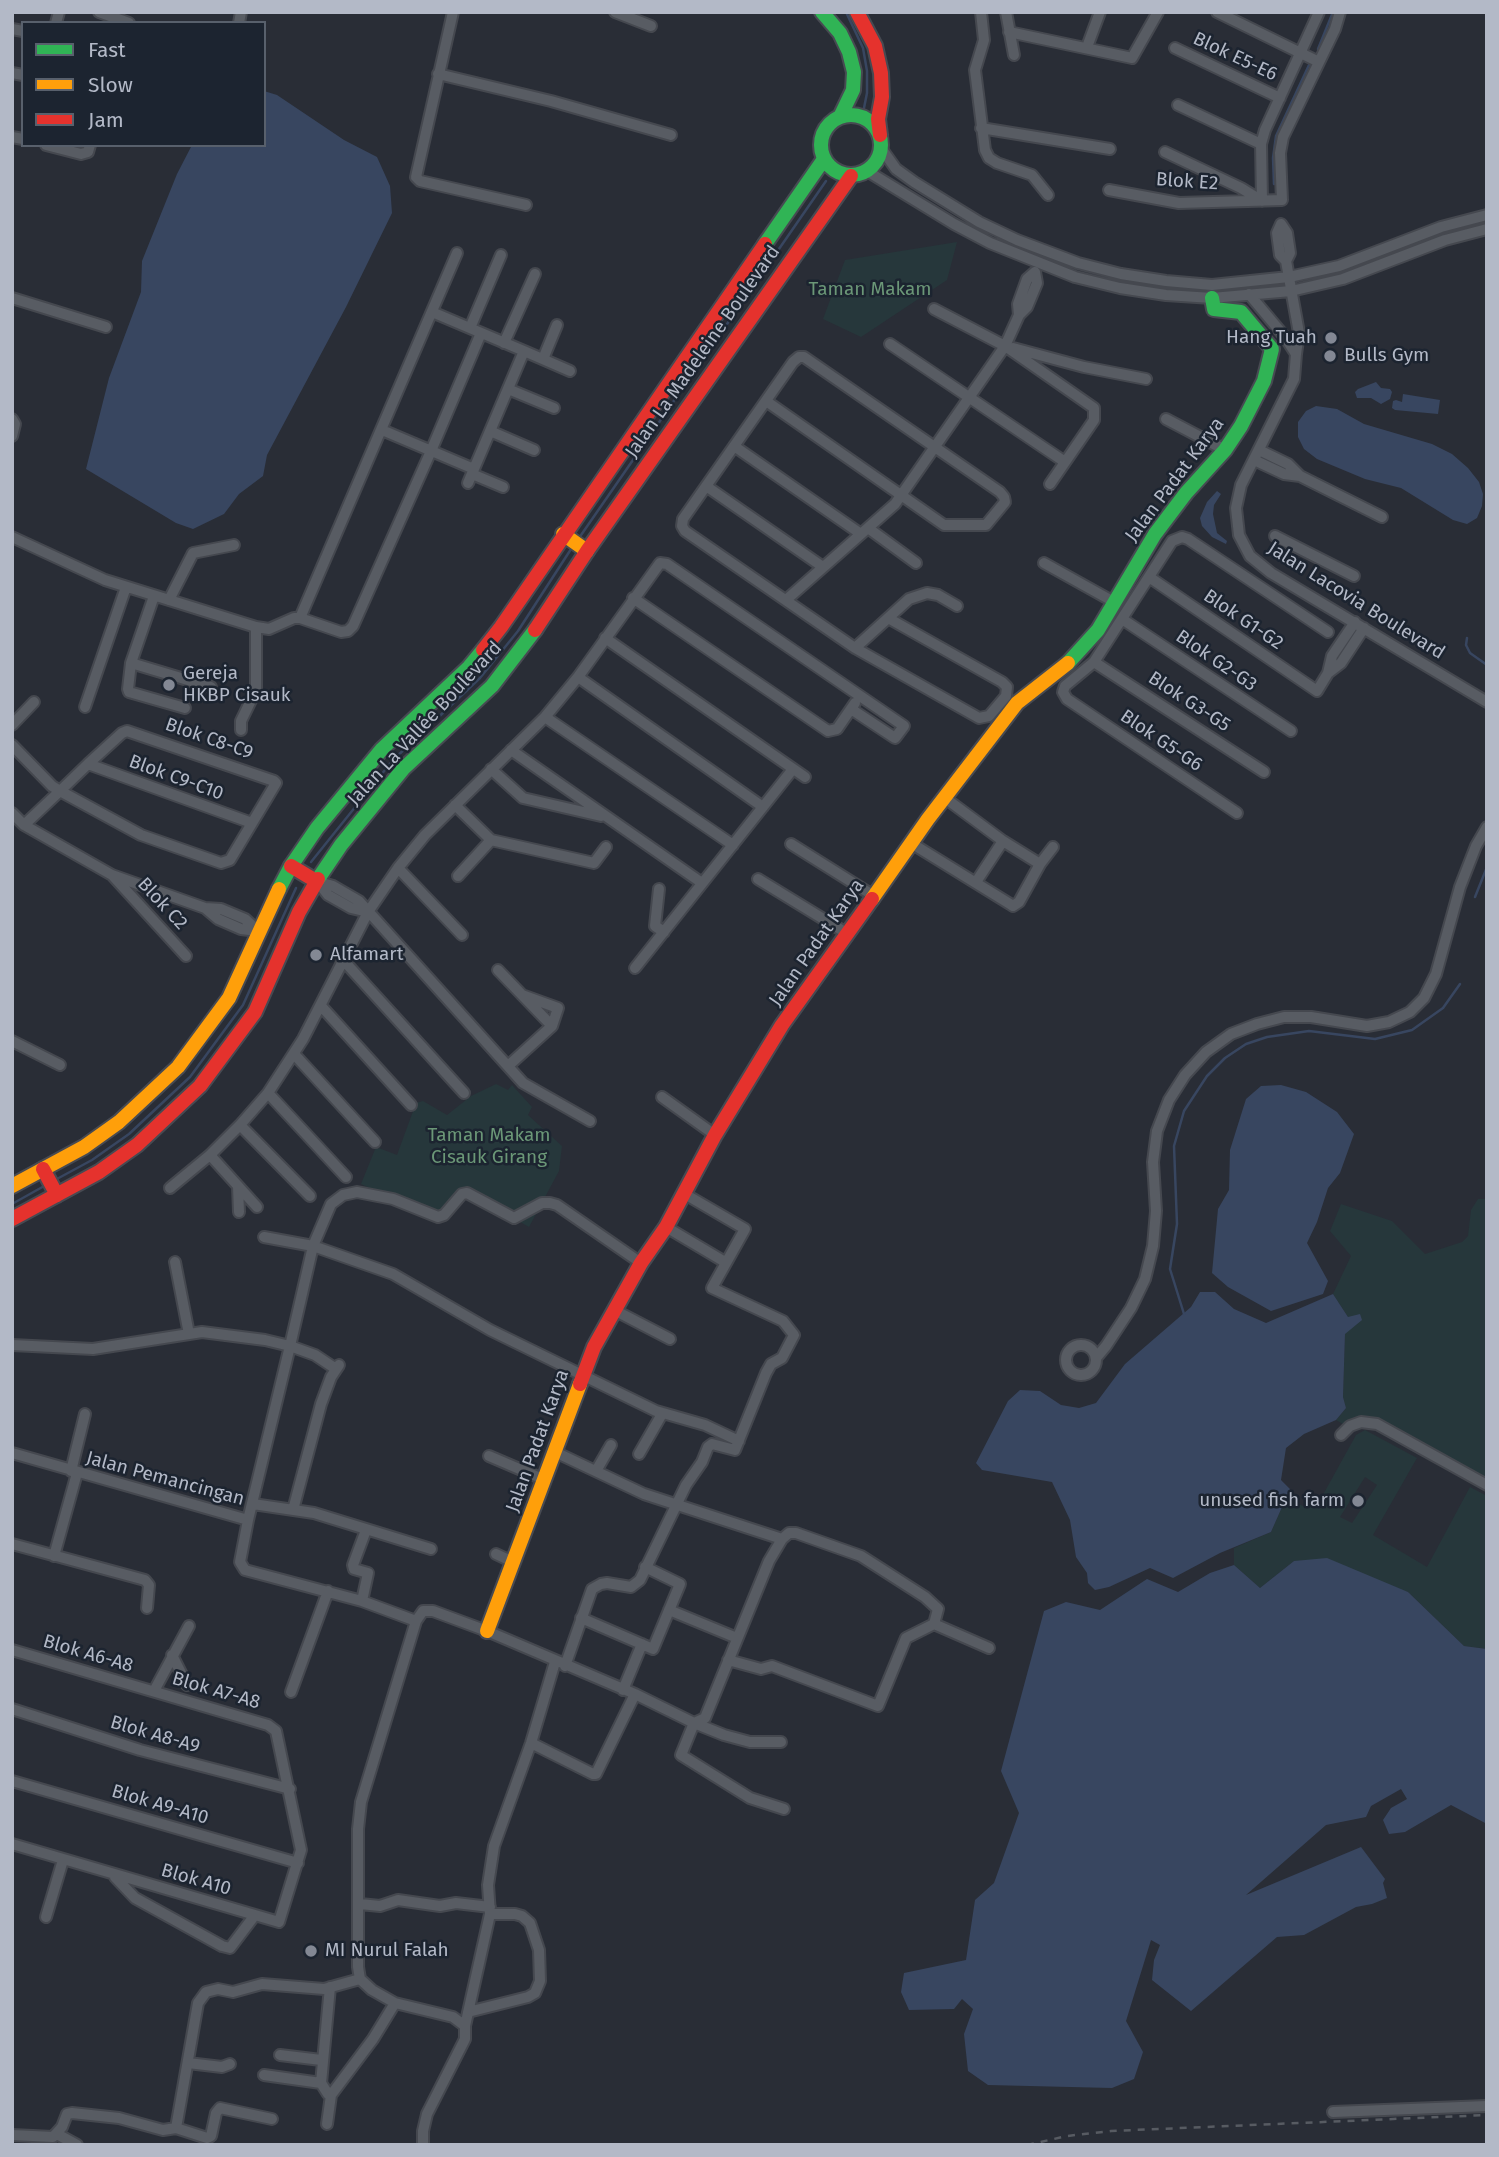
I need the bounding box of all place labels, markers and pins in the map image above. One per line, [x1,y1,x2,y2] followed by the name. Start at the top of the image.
[1226,327,1317,349] place label: Hang Tuah
[1323,330,1339,346] marker: Hang Tuah
[1344,345,1429,367] place label: Bulls Gym
[1322,348,1338,364] marker: Bulls Gym
[183,663,291,707] place label: Gereja HKBP Cisauk
[161,677,177,693] marker: Gereja HKBP Cisauk
[330,944,404,966] place label: Alfamart
[308,947,324,963] marker: Alfamart
[1199,1490,1344,1512] place label: unused fish farm
[1350,1493,1366,1509] marker: unused fish farm
[325,1940,449,1962] place label: MI Nurul Falah
[303,1943,319,1959] marker: MI Nurul Falah

